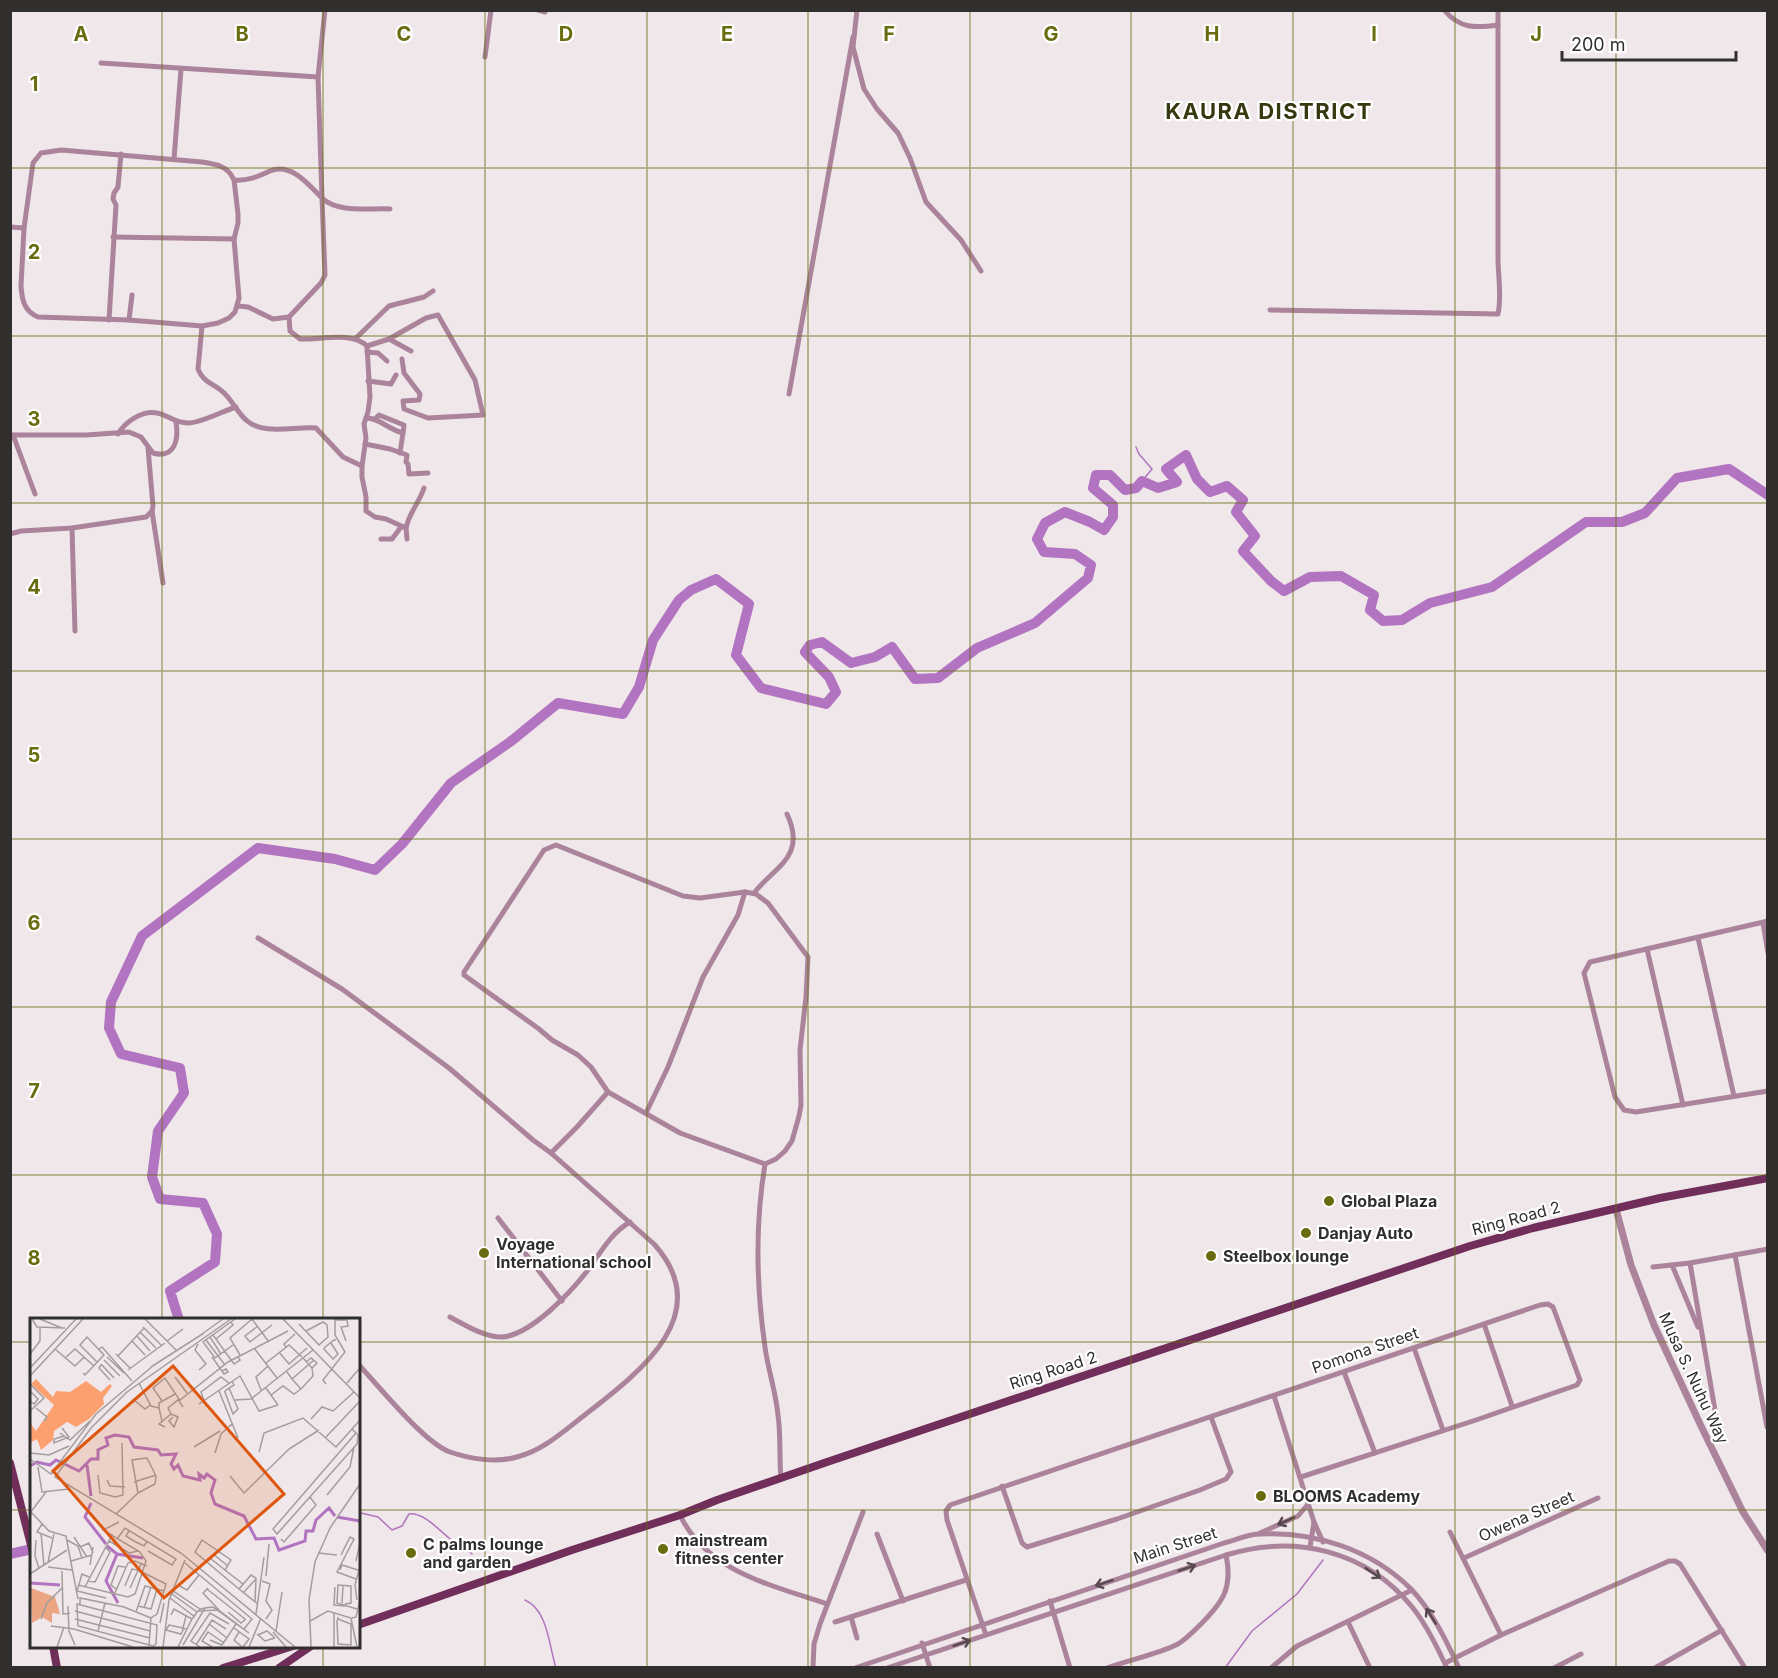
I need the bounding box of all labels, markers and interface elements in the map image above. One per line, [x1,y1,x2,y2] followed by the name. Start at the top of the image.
[74,22,89,46] text: A
[235,22,249,46] text: B
[397,22,411,46] text: C
[559,22,573,46] text: D
[721,22,733,46] text: E
[883,22,895,46] text: F
[1043,22,1059,46] text: G
[1205,22,1219,46] text: H
[1371,22,1377,46] text: I
[1530,22,1542,46] text: J
[1562,24,1736,62] scale bar
[1571,34,1626,55] text: 200 m
[30,72,38,96] text: 1
[1165,98,1373,124] district label: KAURA DISTRICT
[28,240,40,264] text: 2
[28,407,40,431] text: 3
[27,575,41,599] text: 4
[28,743,40,767] text: 5
[28,911,41,935] text: 6
[28,1079,40,1103] text: 7
[1341,1191,1437,1211] place label: Global Plaza
[1322,1194,1336,1208] marker: Global Plaza
[1470,1197,1562,1239] street label: Ring Road 2
[1318,1223,1413,1243] place label: Danjay Auto
[1299,1226,1313,1240] marker: Danjay Auto
[496,1234,651,1272] place label: Voyage International school
[27,1246,41,1270] text: 8
[477,1246,491,1260] marker: Voyage International school
[1223,1246,1349,1266] place label: Steelbox lounge
[1204,1249,1218,1263] marker: Steelbox lounge
[1655,1309,1733,1447] street label: Musa S. Nuhu Way
[30,1318,360,1648] inset map
[1309,1322,1421,1378] street label: Pomona Street
[1007,1346,1099,1394] street label: Ring Road 2
[1273,1486,1420,1506] place label: BLOOMS Academy
[1475,1486,1577,1546] street label: Owena Street
[1254,1489,1268,1503] marker: BLOOMS Academy
[1278,1516,1296,1527] one-way arrow
[1131,1522,1219,1568] street label: Main Street
[675,1530,784,1568] place label: mainstream fitness center
[423,1534,544,1572] place label: C palms lounge and garden
[656,1542,670,1556] marker: mainstream fitness center
[404,1546,418,1560] marker: C palms lounge and garden
[1177,1561,1196,1572] one-way arrow
[1365,1567,1381,1579] one-way arrow
[1095,1578,1114,1589] one-way arrow
[1425,1608,1437,1625] one-way arrow
[952,1636,971,1647] one-way arrow

